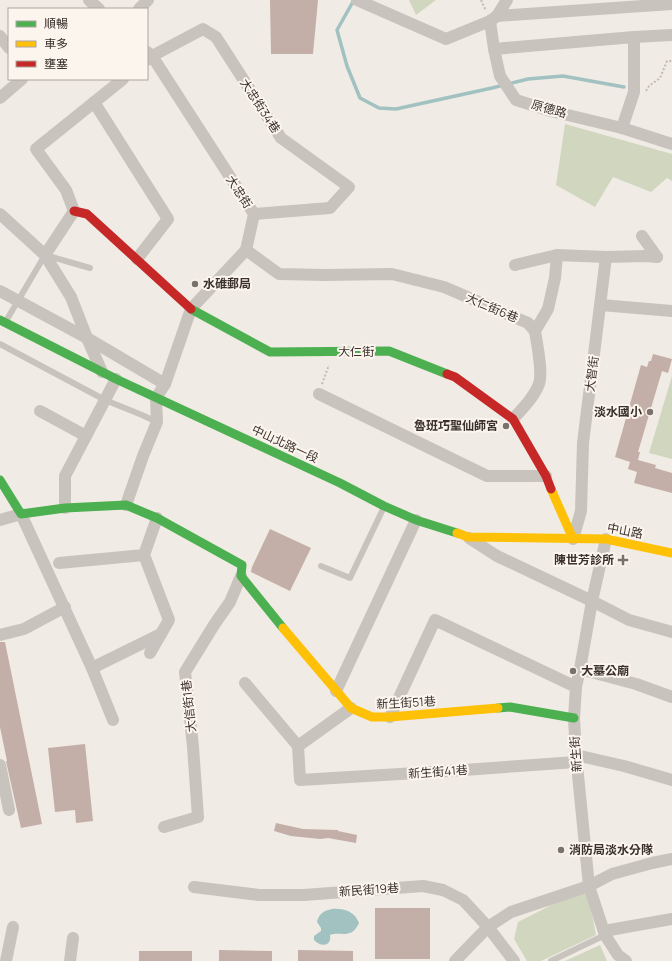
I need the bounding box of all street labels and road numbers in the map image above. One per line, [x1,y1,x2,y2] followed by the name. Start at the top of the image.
[236,75,284,136] street label: 大忠街34巷
[529,95,569,122] street label: 原德路
[222,172,256,211] street label: 大忠街
[463,289,521,326] street label: 大仁街6巷
[338,343,374,360] street label: 大仁街
[581,355,602,393] street label: 大智街
[249,421,321,466] street label: 中山北路一段
[606,519,644,542] street label: 中山路
[177,679,200,733] street label: 大信街1巷
[376,692,436,713] street label: 新生街51巷
[566,735,585,773] street label: 新生街
[408,761,468,782] street label: 新生街41巷
[338,879,400,900] street label: 新民街19巷

